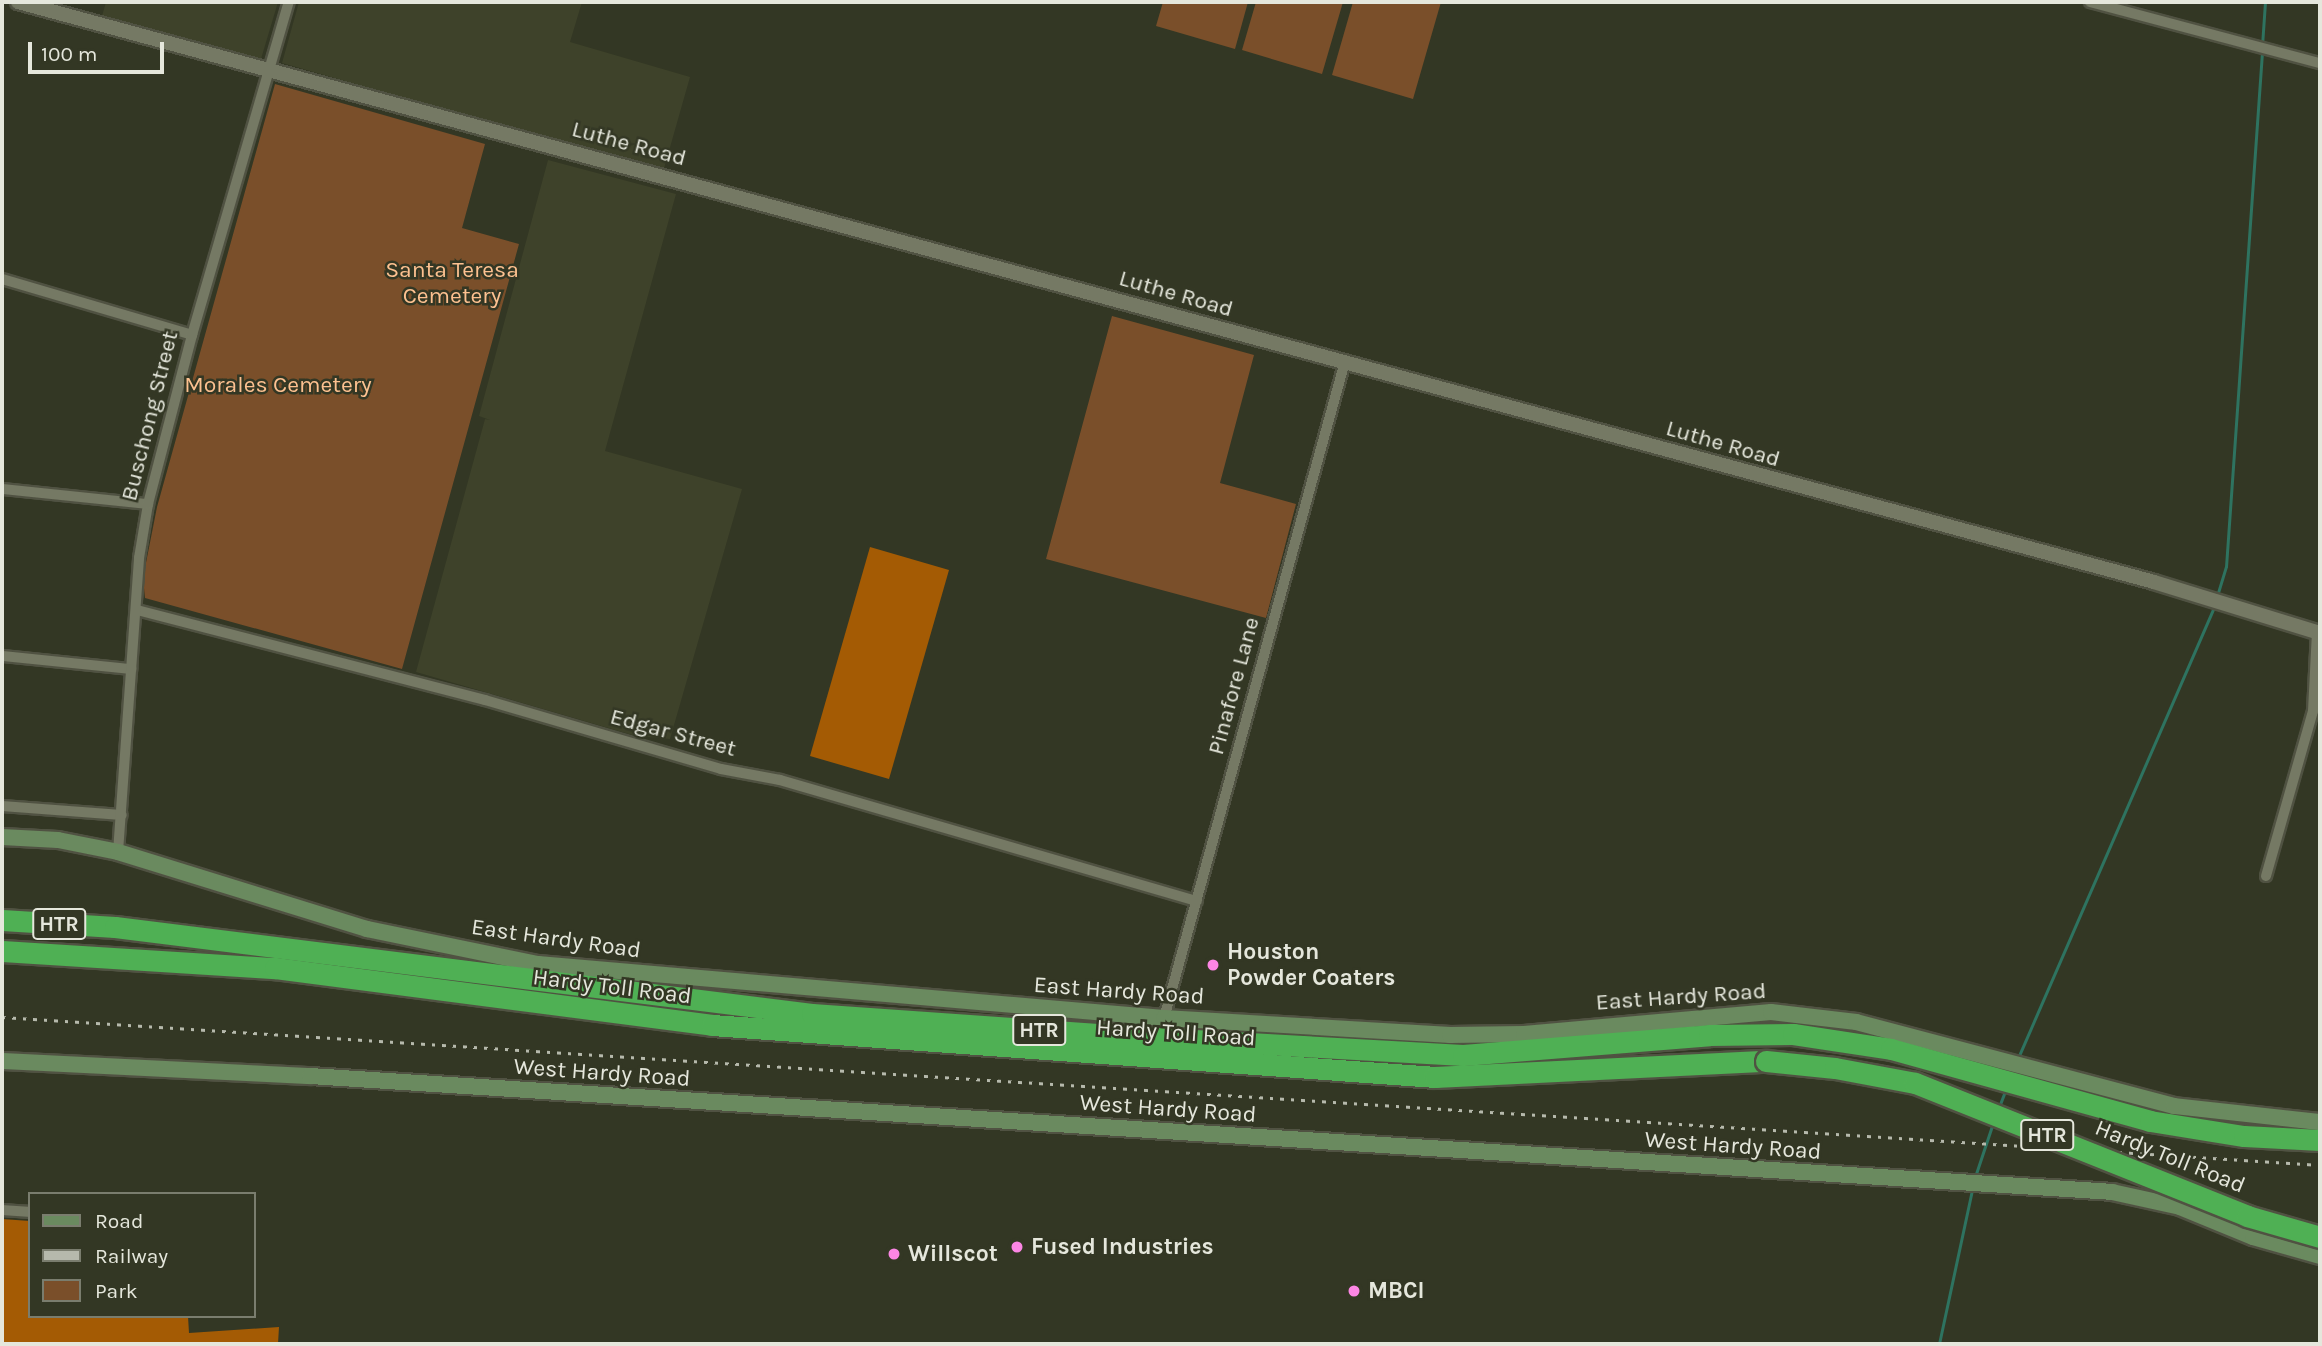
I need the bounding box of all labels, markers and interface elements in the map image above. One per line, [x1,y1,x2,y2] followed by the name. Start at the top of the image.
[32,28,168,72] scale bar
[41,42,98,66] text: 100 m
[569,115,689,173] street label: Luthe Road
[385,256,519,310] park label: Santa Teresa Cemetery
[1116,265,1236,323] street label: Luthe Road
[116,328,184,504] street label: Buschong Street
[184,371,372,399] park label: Morales Cemetery
[1663,415,1783,473] street label: Luthe Road
[1202,614,1266,758] street label: Pinafore Lane
[607,703,739,763] street label: Edgar Street
[31,906,87,942] road number: HTR
[469,913,643,965] street label: East Hardy Road
[1227,938,1395,992] place label: Houston Powder Coaters
[1205,957,1221,973] marker: Houston Powder Coaters
[531,964,693,1010] street label: Hardy Toll Road
[1033,971,1205,1011] street label: East Hardy Road
[1595,977,1767,1017] street label: East Hardy Road
[1011,1012,1067,1048] road number: HTR
[1095,1014,1257,1052] street label: Hardy Toll Road
[513,1053,691,1093] street label: West Hardy Road
[1079,1089,1257,1129] street label: West Hardy Road
[2091,1114,2249,1200] street label: Hardy Toll Road
[2019,1118,2075,1152] road number: HTR
[1644,1126,1822,1166] street label: West Hardy Road
[28,1192,256,1318] legend
[95,1209,143,1233] text: Road
[1031,1233,1214,1261] place label: Fused Industries
[1009,1239,1025,1255] marker: Fused Industries
[908,1240,998,1268] place label: Willscot
[95,1244,168,1268] text: Railway
[886,1246,902,1262] marker: Willscot
[1368,1277,1425,1305] place label: MBCI
[95,1279,138,1303] text: Park
[1346,1283,1362,1299] marker: MBCI

